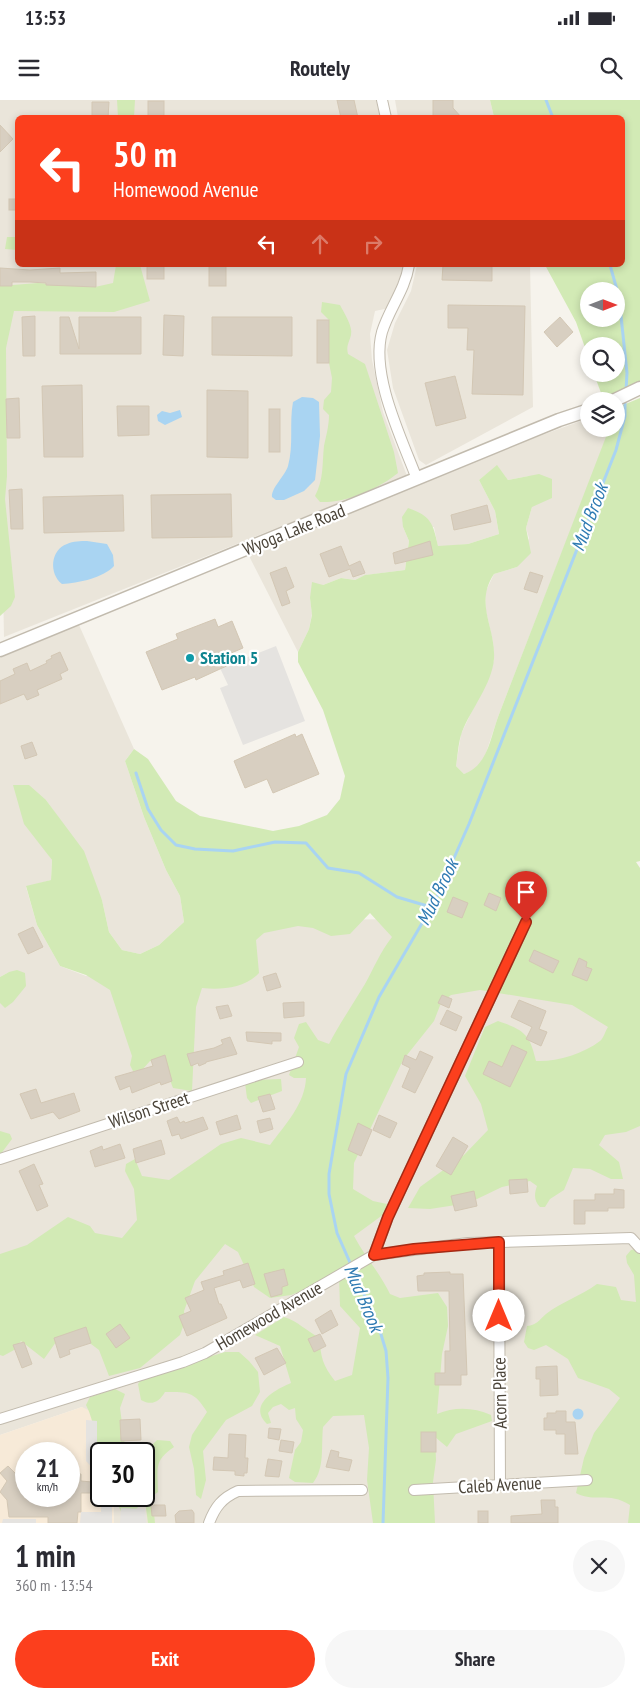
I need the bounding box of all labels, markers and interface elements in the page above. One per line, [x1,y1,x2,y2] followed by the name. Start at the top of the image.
[25,6,66,30] text: 13:53
[15,54,43,82] icon: menu
[290,54,350,82] text: Routely
[597,54,625,82] icon: search
[113,131,177,177] text: 50 m
[30,135,95,200] icon: left
[113,175,259,203] text: Homewood Avenue
[253,230,281,258] icon: left
[306,230,334,258] icon: ahead
[359,230,387,258] icon: right
[580,282,625,328] north arrow
[580,282,625,437] map controls
[580,337,625,382] button: search
[580,392,625,437] button: layers
[565,477,614,554] water label: Mud Brook
[239,499,348,561] street label: Wyoga Lake Road
[200,646,258,669] place label: Station 5
[184,652,196,664] marker: Station 5
[411,853,464,929] water label: Mud Brook
[505,871,547,922] pin
[512,878,540,906] icon: arrive
[106,1086,192,1133] street label: Wilson Street
[339,1261,390,1338] water label: Mud Brook
[211,1276,326,1355] street label: Homewood Avenue
[472,1289,524,1341] position arrow
[487,1357,512,1429] street label: Acorn Place
[90,1442,155,1507] speed limit sign: 30
[36,1452,59,1484] text: 21
[458,1471,542,1498] street label: Caleb Avenue
[37,1479,58,1494] text: km/h
[15,1536,76,1575] text: 1 min
[573,1540,625,1592] button: close
[15,1575,93,1595] text: 360 m · 13:54
[15,1630,315,1688] button: Exit
[325,1630,625,1688] button: Share

